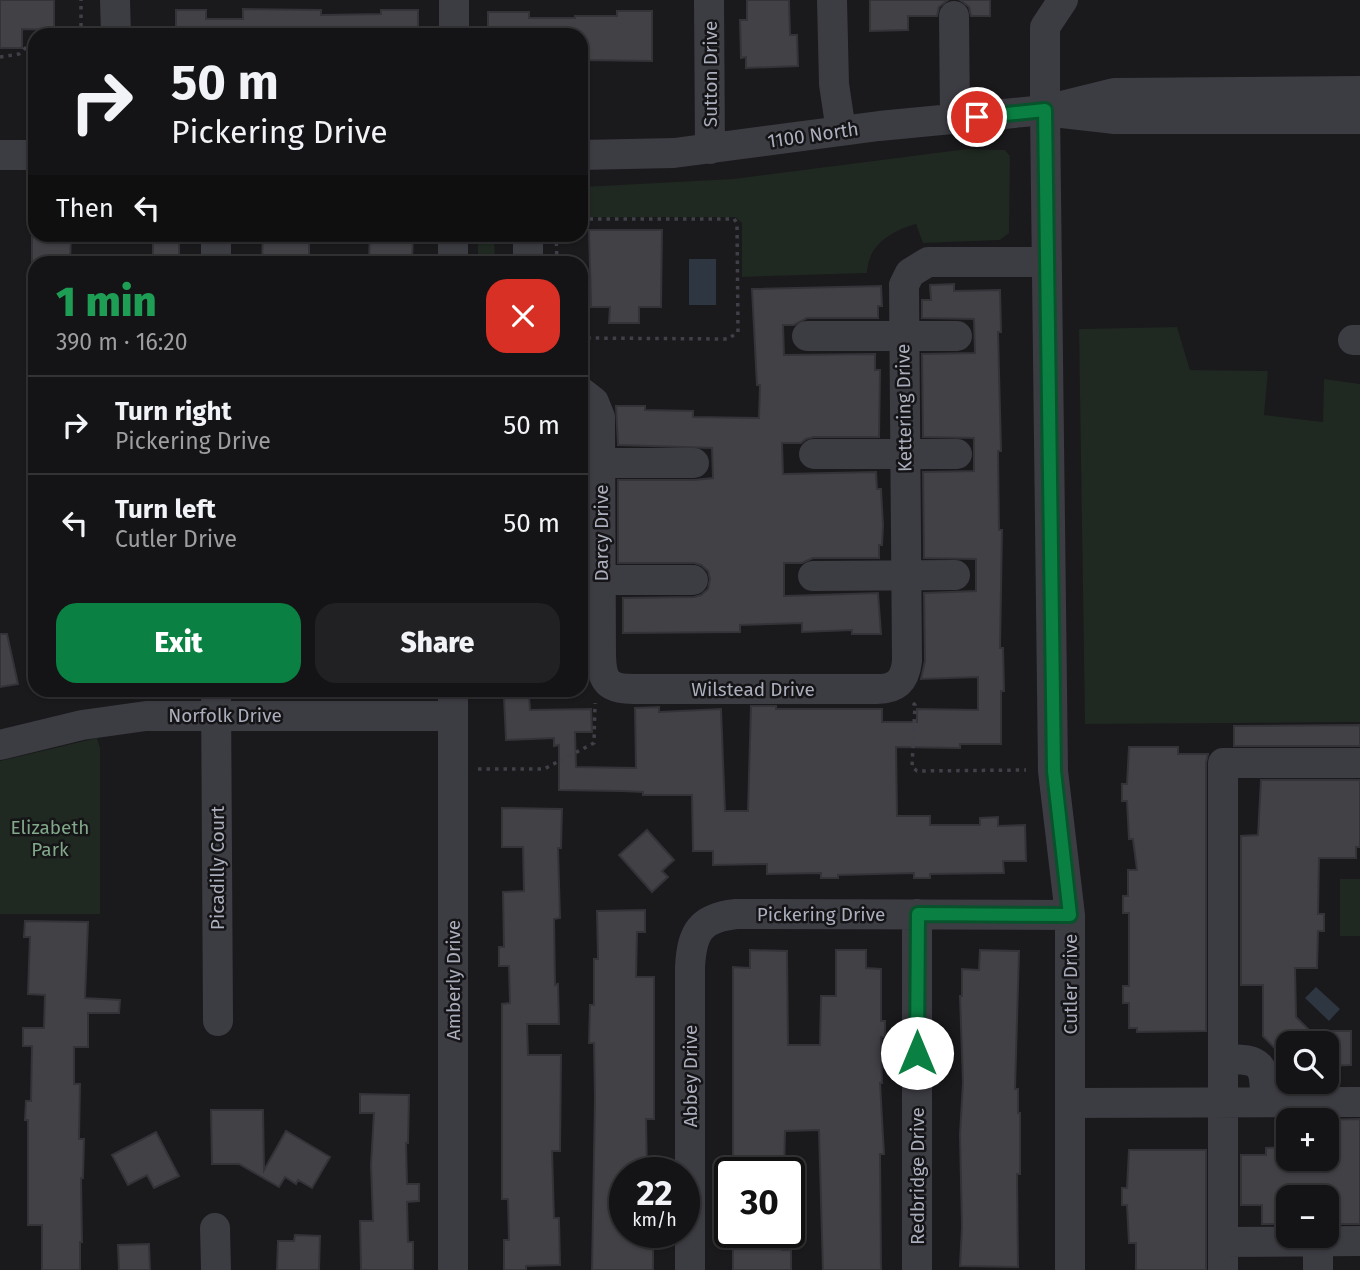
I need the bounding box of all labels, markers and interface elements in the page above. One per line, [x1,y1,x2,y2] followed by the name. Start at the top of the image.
[699,21,722,127] street label: Sutton Drive
[171,53,279,112] text: 50 m
[56,56,147,147] icon: right
[947,87,1007,147] pin
[958,98,996,136] icon: arrive
[171,113,388,151] text: Pickering Drive
[766,117,860,153] street label: 1100 North
[128,189,166,227] icon: left
[56,193,114,224] text: Then
[56,277,157,327] text: 1 min
[486,279,560,353] button: close
[56,328,188,356] text: 390 m · 16:20
[891,344,917,472] street label: Kettering Drive
[115,396,232,427] text: Turn right
[56,406,94,444] icon: right
[503,410,560,441] text: 50 m
[115,427,271,455] text: Pickering Drive
[590,484,613,582] street label: Darcy Drive
[115,494,216,525] text: Turn left
[56,504,94,542] icon: left
[503,508,560,539] text: 50 m
[115,525,237,553] text: Cutler Drive
[56,603,301,683] button: Exit
[315,603,560,683] button: Share
[691,678,815,701] street label: Wilstead Drive
[168,704,282,727] street label: Norfolk Drive
[206,806,229,930] street label: Picadilly Court
[11,816,89,861] park label: Elizabeth Park
[757,903,885,926] street label: Pickering Drive
[442,920,465,1040] street label: Amberly Drive
[1059,934,1082,1034] street label: Cutler Drive
[880,1016,954,1090] position arrow
[679,1025,702,1127] street label: Abbey Drive
[1276,1031,1339,1248] map controls
[1276,1031,1339,1094] button: search
[906,1107,929,1245] street label: Redbridge Drive
[1276,1108,1339,1171] button: +
[714,1157,805,1248] speed limit sign: 30
[636,1172,673,1214] text: 22
[1276,1185,1339,1248] button: −
[632,1209,677,1231] text: km/h

